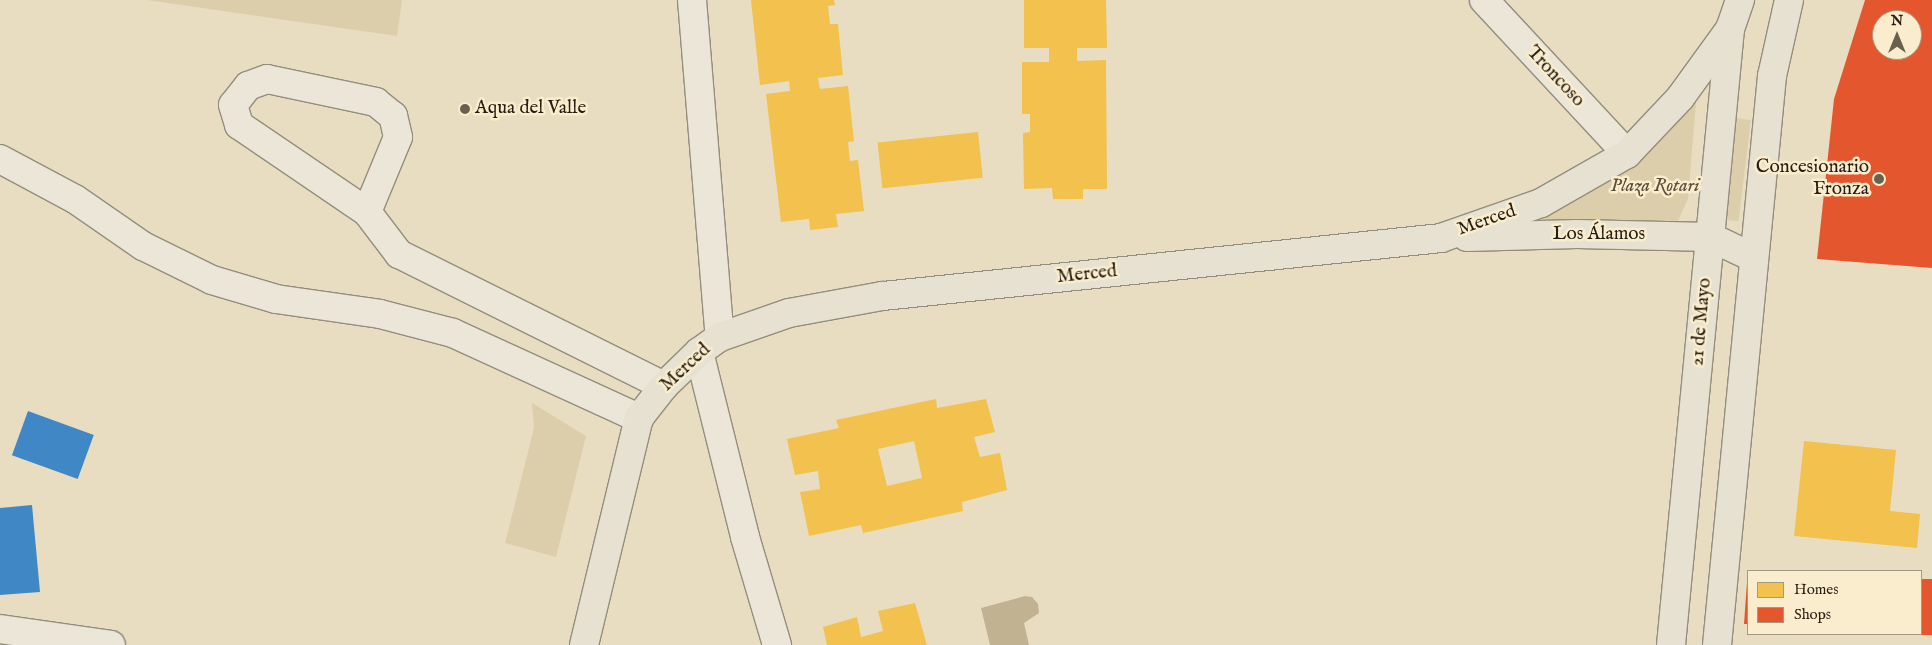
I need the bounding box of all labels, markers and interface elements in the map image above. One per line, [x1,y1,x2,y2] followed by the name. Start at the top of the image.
[1872,10,1922,60] north arrow
[1891,12,1903,30] text: N
[1521,42,1589,112] street label: Troncoso
[475,98,586,120] place label: Aqua del Valle
[459,103,471,115] marker: Aqua del Valle
[1756,157,1869,201] place label: Concesionario Fronza
[1873,173,1885,185] marker: Concesionario Fronza
[1610,176,1700,198] park label: Plaza Rotari
[1455,200,1519,242] street label: Merced
[1553,224,1645,246] street label: Los Álamos
[1056,261,1118,289] street label: Merced
[1687,277,1717,367] street label: 21 de Mayo
[656,339,716,397] street label: Merced
[1747,570,1922,635] legend
[1794,580,1838,599] text: Homes
[1794,605,1831,624] text: Shops

